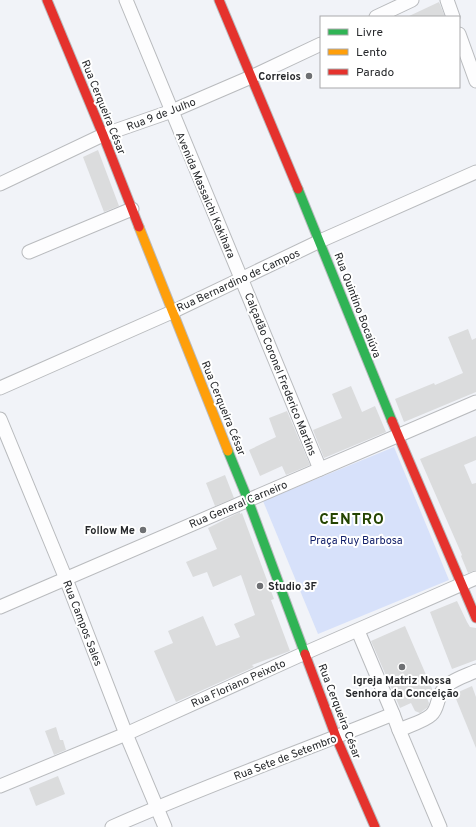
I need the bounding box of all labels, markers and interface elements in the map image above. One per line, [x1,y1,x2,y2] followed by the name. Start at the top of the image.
[320,16,460,88] legend
[356,25,383,41] text: Livre
[356,45,387,61] text: Lento
[78,58,129,157] street label: Rua Cerqueira César
[356,65,394,81] text: Parado
[258,70,301,84] place label: Correios
[304,71,314,81] marker: Correios
[125,95,198,135] street label: Rua 9 de Julho
[172,130,238,261] street label: Avenida Massaichi Kakihara
[175,246,302,316] street label: Rua Bernardino de Campos
[331,251,384,360] street label: Rua Quintino Bocaiúva
[241,291,319,458] street label: Calçadão Coronel Frederico Martins
[198,359,249,458] street label: Rua Cerqueira César
[187,478,290,532] street label: Rua General Carneiro
[319,511,385,530] district label: CENTRO
[85,524,135,538] place label: Follow Me
[138,525,148,535] marker: Follow Me
[309,534,403,548] park label: Praça Ruy Barbosa
[59,579,105,668] street label: Rua Campos Sales
[268,580,317,594] place label: Studio 3F
[255,581,265,591] marker: Studio 3F
[189,657,288,711] street label: Rua Floriano Peixoto
[314,662,364,762] street label: Rua Cerqueira César
[397,662,407,672] marker: Igreja Matriz Nossa Senhora da Conceição
[345,674,459,701] place label: Igreja Matriz Nossa Senhora da Conceição
[232,732,339,784] street label: Rua Sete de Setembro

